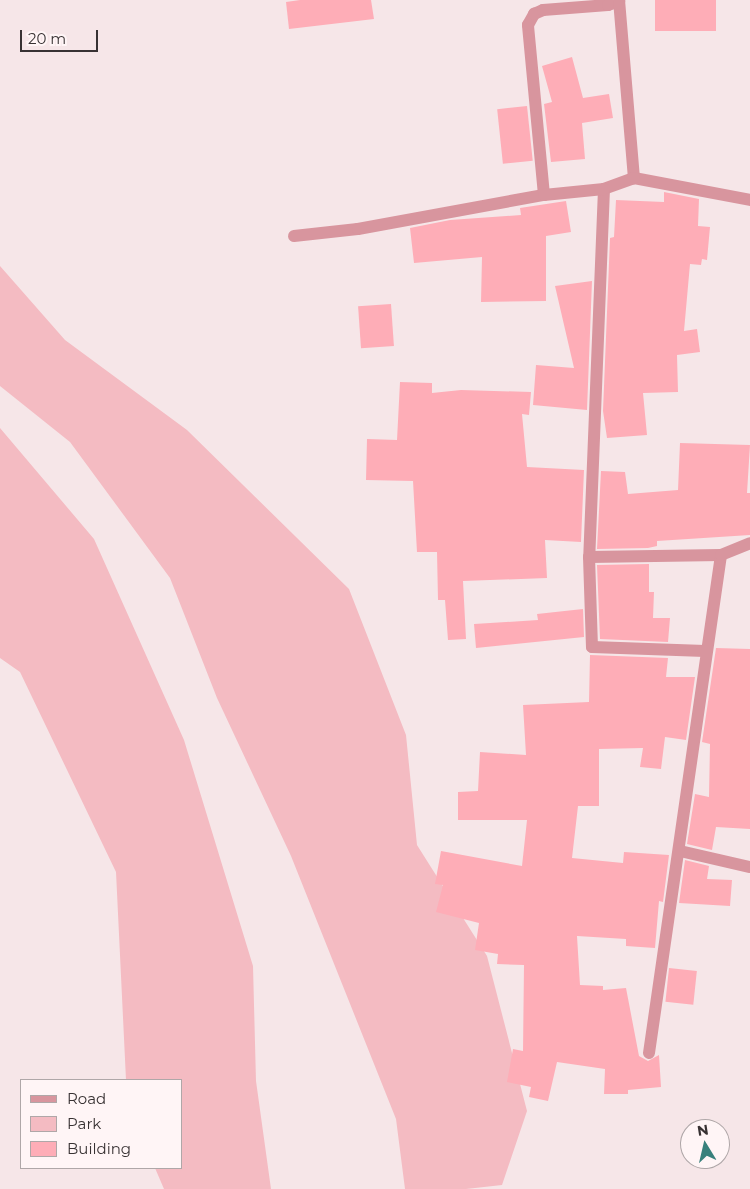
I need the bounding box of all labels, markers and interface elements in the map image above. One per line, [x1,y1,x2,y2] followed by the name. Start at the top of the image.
[22,20,100,52] scale bar
[28,29,66,48] text: 20 m
[20,1079,182,1169] legend
[67,1089,106,1108] text: Road
[67,1114,101,1133] text: Park
[680,1119,730,1169] north arrow
[696,1120,710,1140] text: N
[67,1139,131,1158] text: Building

